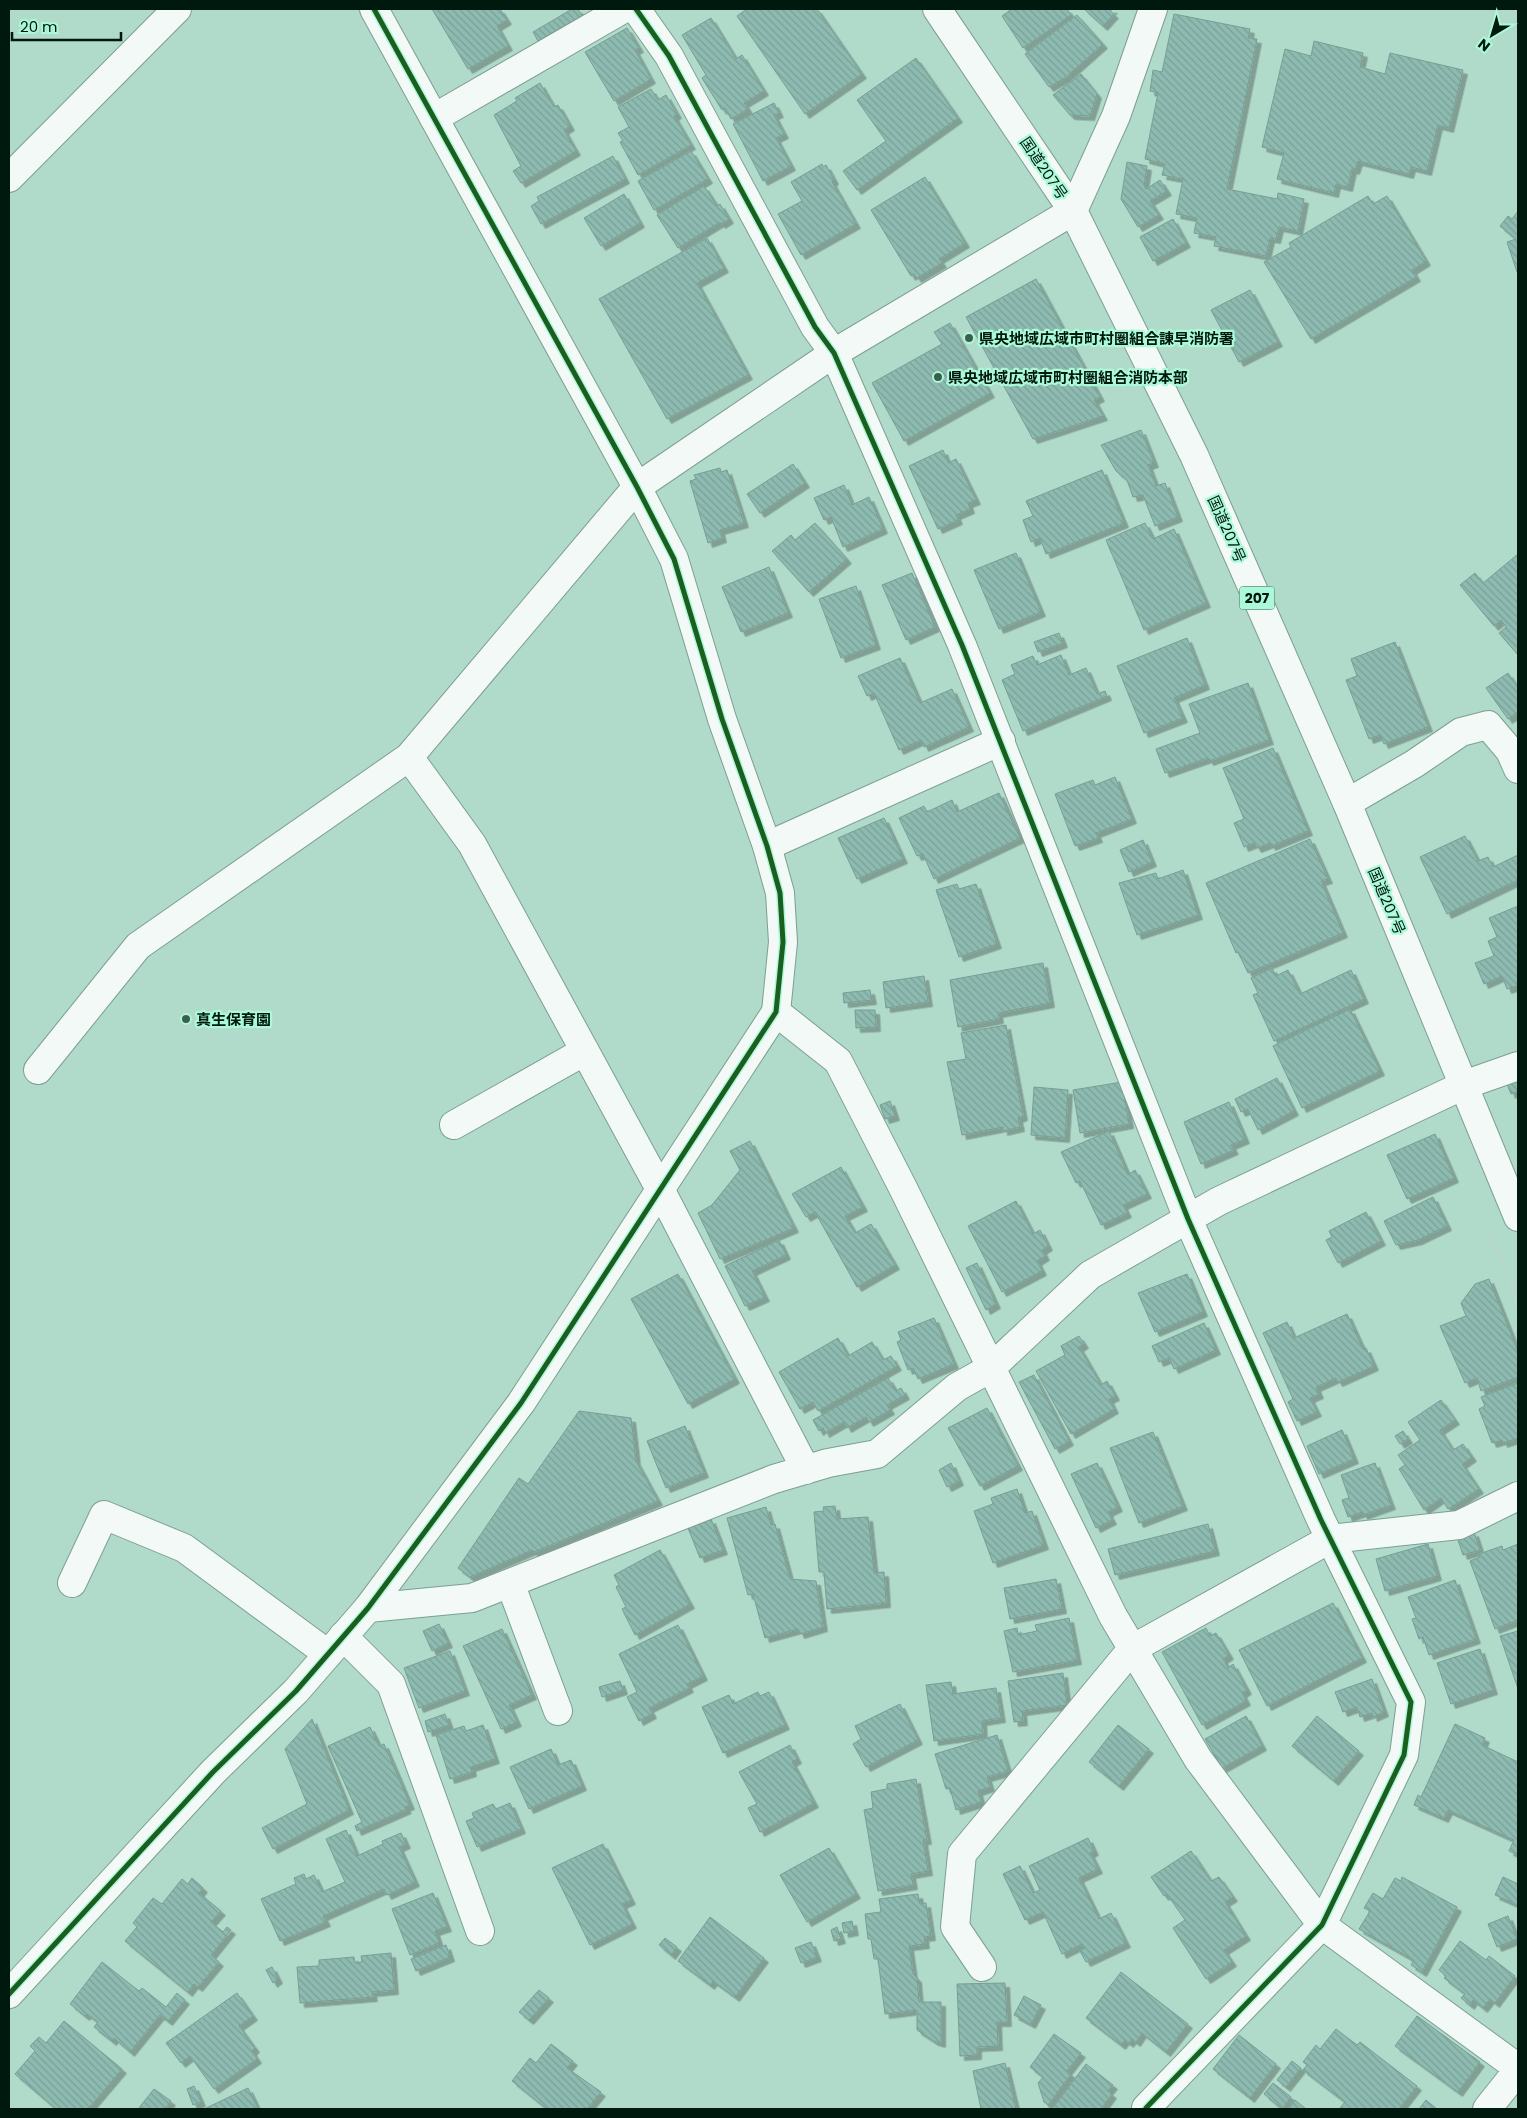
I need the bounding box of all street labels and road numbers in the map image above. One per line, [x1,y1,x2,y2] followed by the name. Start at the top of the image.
[1015,133,1073,203] street label: 国道207号
[1203,492,1251,566] street label: 国道207号
[1240,586,1274,610] road number: 207
[1363,864,1411,938] street label: 国道207号

